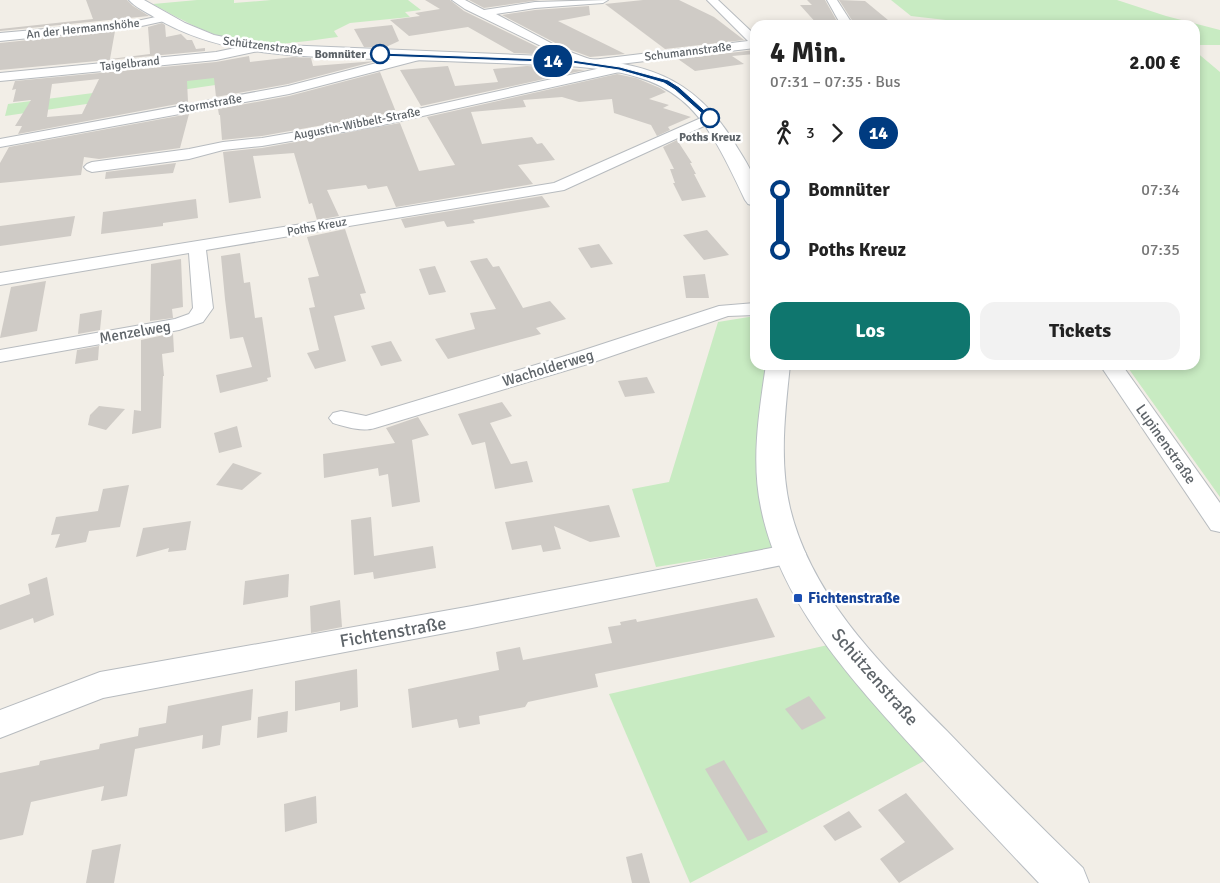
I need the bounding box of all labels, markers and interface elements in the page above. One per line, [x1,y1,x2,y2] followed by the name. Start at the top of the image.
[26,16,140,42] street label: An der Hermannshöhe
[222,34,304,58] street label: Schützenstraße
[770,36,846,70] text: 4 Min.
[644,39,732,65] street label: Schumannstraße
[370,44,390,64] marker: Bomnüter
[530,45,576,77] line badge: 14
[314,47,366,62] place label: Bomnüter
[543,50,563,72] text: 14
[1129,51,1180,75] text: 2.00 €
[99,53,161,75] street label: Taigelbrand
[770,72,901,92] text: 07:31 – 07:35 · Bus
[177,91,243,117] street label: Stormstraße
[292,104,422,144] street label: Augustin-Wibbelt-Straße
[700,108,720,128] marker: Poths Kreuz
[770,119,798,147] icon: walk
[823,119,851,147] icon: forward
[869,122,888,144] text: 14
[806,123,815,143] text: 3
[679,130,742,145] place label: Poths Kreuz
[808,178,890,202] text: Bomnüter
[1141,180,1180,200] text: 07:34
[286,214,348,240] street label: Poths Kreuz
[808,238,906,262] text: Poths Kreuz
[1141,240,1180,260] text: 07:35
[770,302,970,360] button: Los
[980,302,1180,360] button: Tickets
[98,317,172,347] street label: Menzelweg
[500,346,596,390] street label: Wacholderweg
[1132,401,1200,487] street label: Lupinenstraße
[808,589,900,607] place label: Fichtenstraße
[792,592,804,604] marker: Fichtenstraße
[338,612,448,652] street label: Fichtenstraße
[827,624,923,730] street label: Schützenstraße

